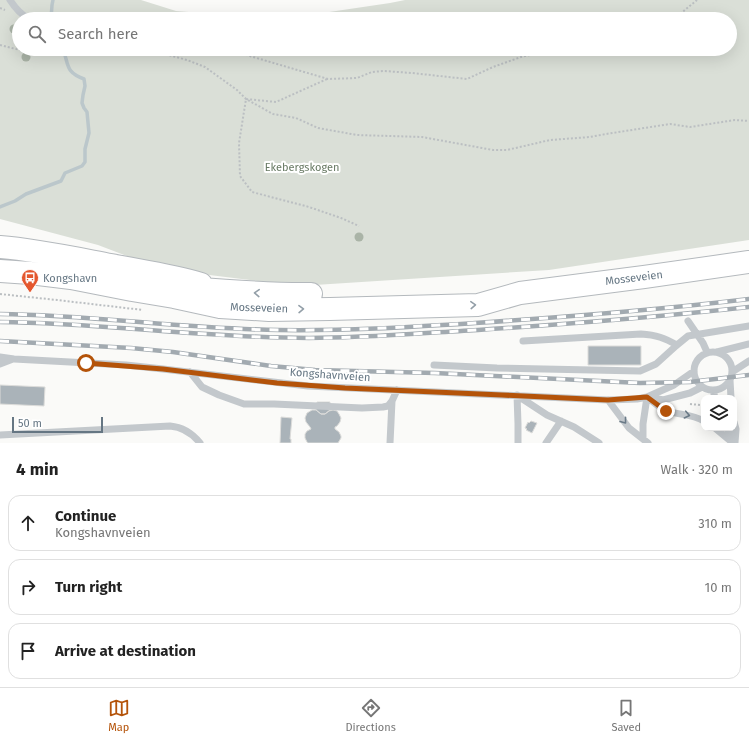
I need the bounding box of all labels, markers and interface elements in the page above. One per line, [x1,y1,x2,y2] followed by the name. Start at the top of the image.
[12,12,737,56] search box
[26,23,48,45] icon: search
[58,25,138,43] text: Search here
[265,161,339,174] park label: Ekebergskogen
[20,268,40,293] bus stop icon: Kongshavn
[604,268,664,288] street label: Mosseveien
[43,272,97,285] place label: Kongshavn
[254,289,260,298] one-way arrow
[230,300,288,316] street label: Mosseveien
[470,301,476,310] one-way arrow
[298,305,304,313] one-way arrow
[77,354,95,372] route start
[289,366,371,384] street label: Kongshavnveien
[701,395,737,431] map controls
[701,395,737,431] button: layers
[657,402,675,420] route end
[684,410,691,418] one-way arrow
[12,415,103,434] scale bar
[619,416,626,423] one-way arrow
[18,417,42,430] text: 50 m
[16,459,59,480] text: 4 min
[661,462,733,477] text: Walk · 320 m
[55,507,116,525] text: Continue
[17,512,39,534] icon: ahead
[698,516,732,531] text: 310 m
[55,525,151,540] text: Kongshavnveien
[17,576,39,598] icon: right
[55,578,122,596] text: Turn right
[705,580,732,595] text: 10 m
[17,640,39,662] icon: arrive
[55,642,196,660] text: Arrive at destination
[108,697,130,734] tab: Map
[345,697,396,734] tab: Directions
[611,697,641,734] tab: Saved

